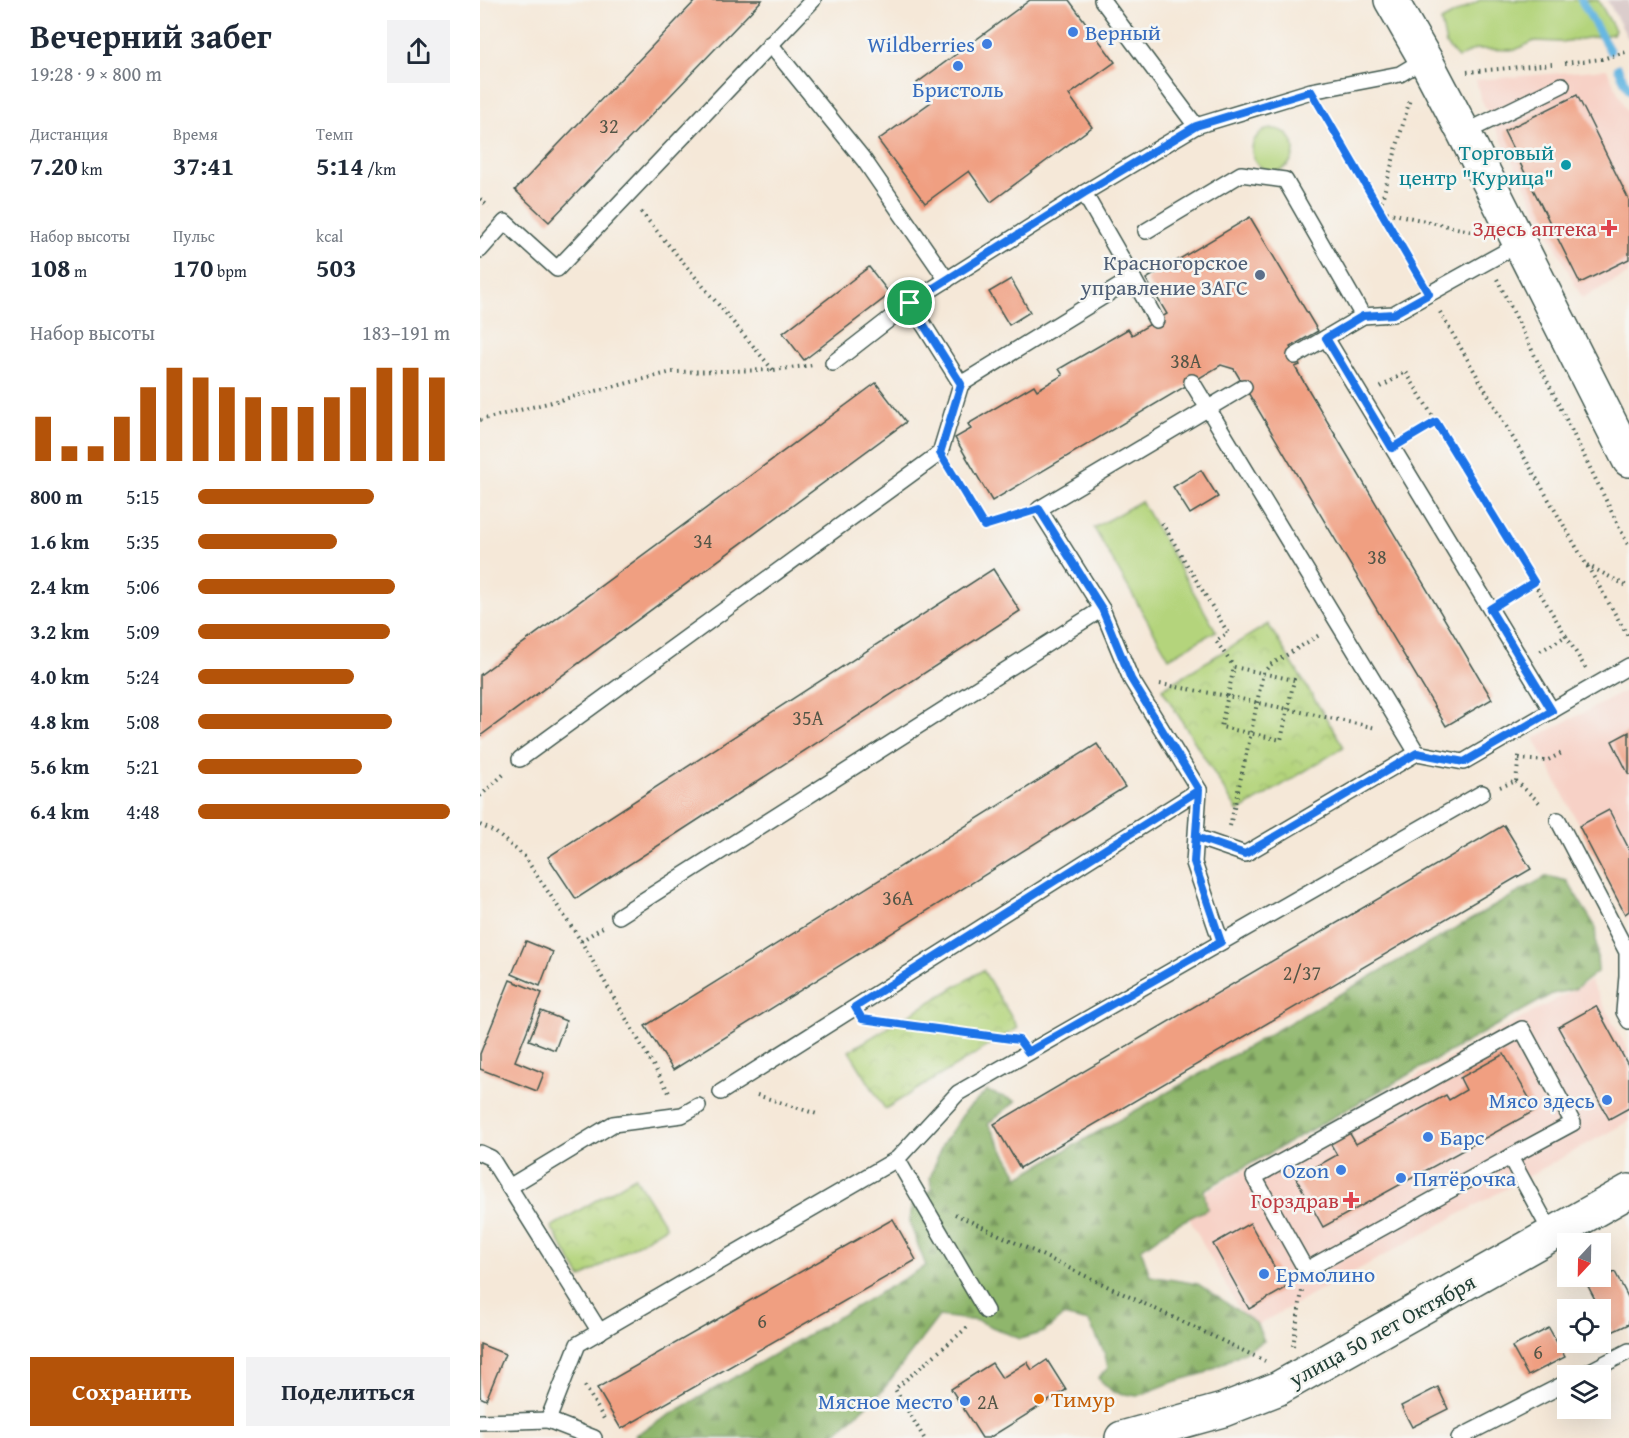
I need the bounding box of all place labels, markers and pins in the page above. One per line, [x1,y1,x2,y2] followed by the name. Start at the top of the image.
[1085,16,1161,48] place label: Верный
[1066,25,1080,39] marker: Верный
[867,28,975,60] place label: Wildberries
[980,37,994,51] marker: Wildberries
[951,59,965,73] marker: Бристоль
[912,73,1004,105] place label: Бристоль
[1399,136,1554,193] place label: Торговый центр "Курица"
[1559,158,1573,172] marker: Торговый центр "Курица"
[1473,212,1598,244] place label: Здесь аптека
[1602,221,1616,235] marker: Здесь аптека
[1080,246,1248,303] place label: Красногорское управление ЗАГС
[1253,268,1267,282] marker: Красногорское управление ЗАГС
[884,277,935,328] pin
[1489,1084,1595,1116] place label: Мясо здесь
[1600,1093,1614,1107] marker: Мясо здесь
[1440,1121,1485,1153] place label: Барс
[1421,1130,1435,1144] marker: Барс
[1282,1154,1330,1186] place label: Ozon
[1413,1162,1517,1194] place label: Пятёрочка
[1334,1163,1348,1177] marker: Ozon
[1394,1171,1408,1185] marker: Пятёрочка
[1251,1184,1339,1216] place label: Горздрав
[1344,1193,1358,1207] marker: Горздрав
[1276,1258,1375,1290] place label: Ермолино
[1257,1267,1271,1281] marker: Ермолино
[1051,1383,1115,1415] place label: Тимур
[818,1385,953,1417] place label: Мясное место
[1032,1392,1046,1406] marker: Тимур
[958,1394,972,1408] marker: Мясное место

